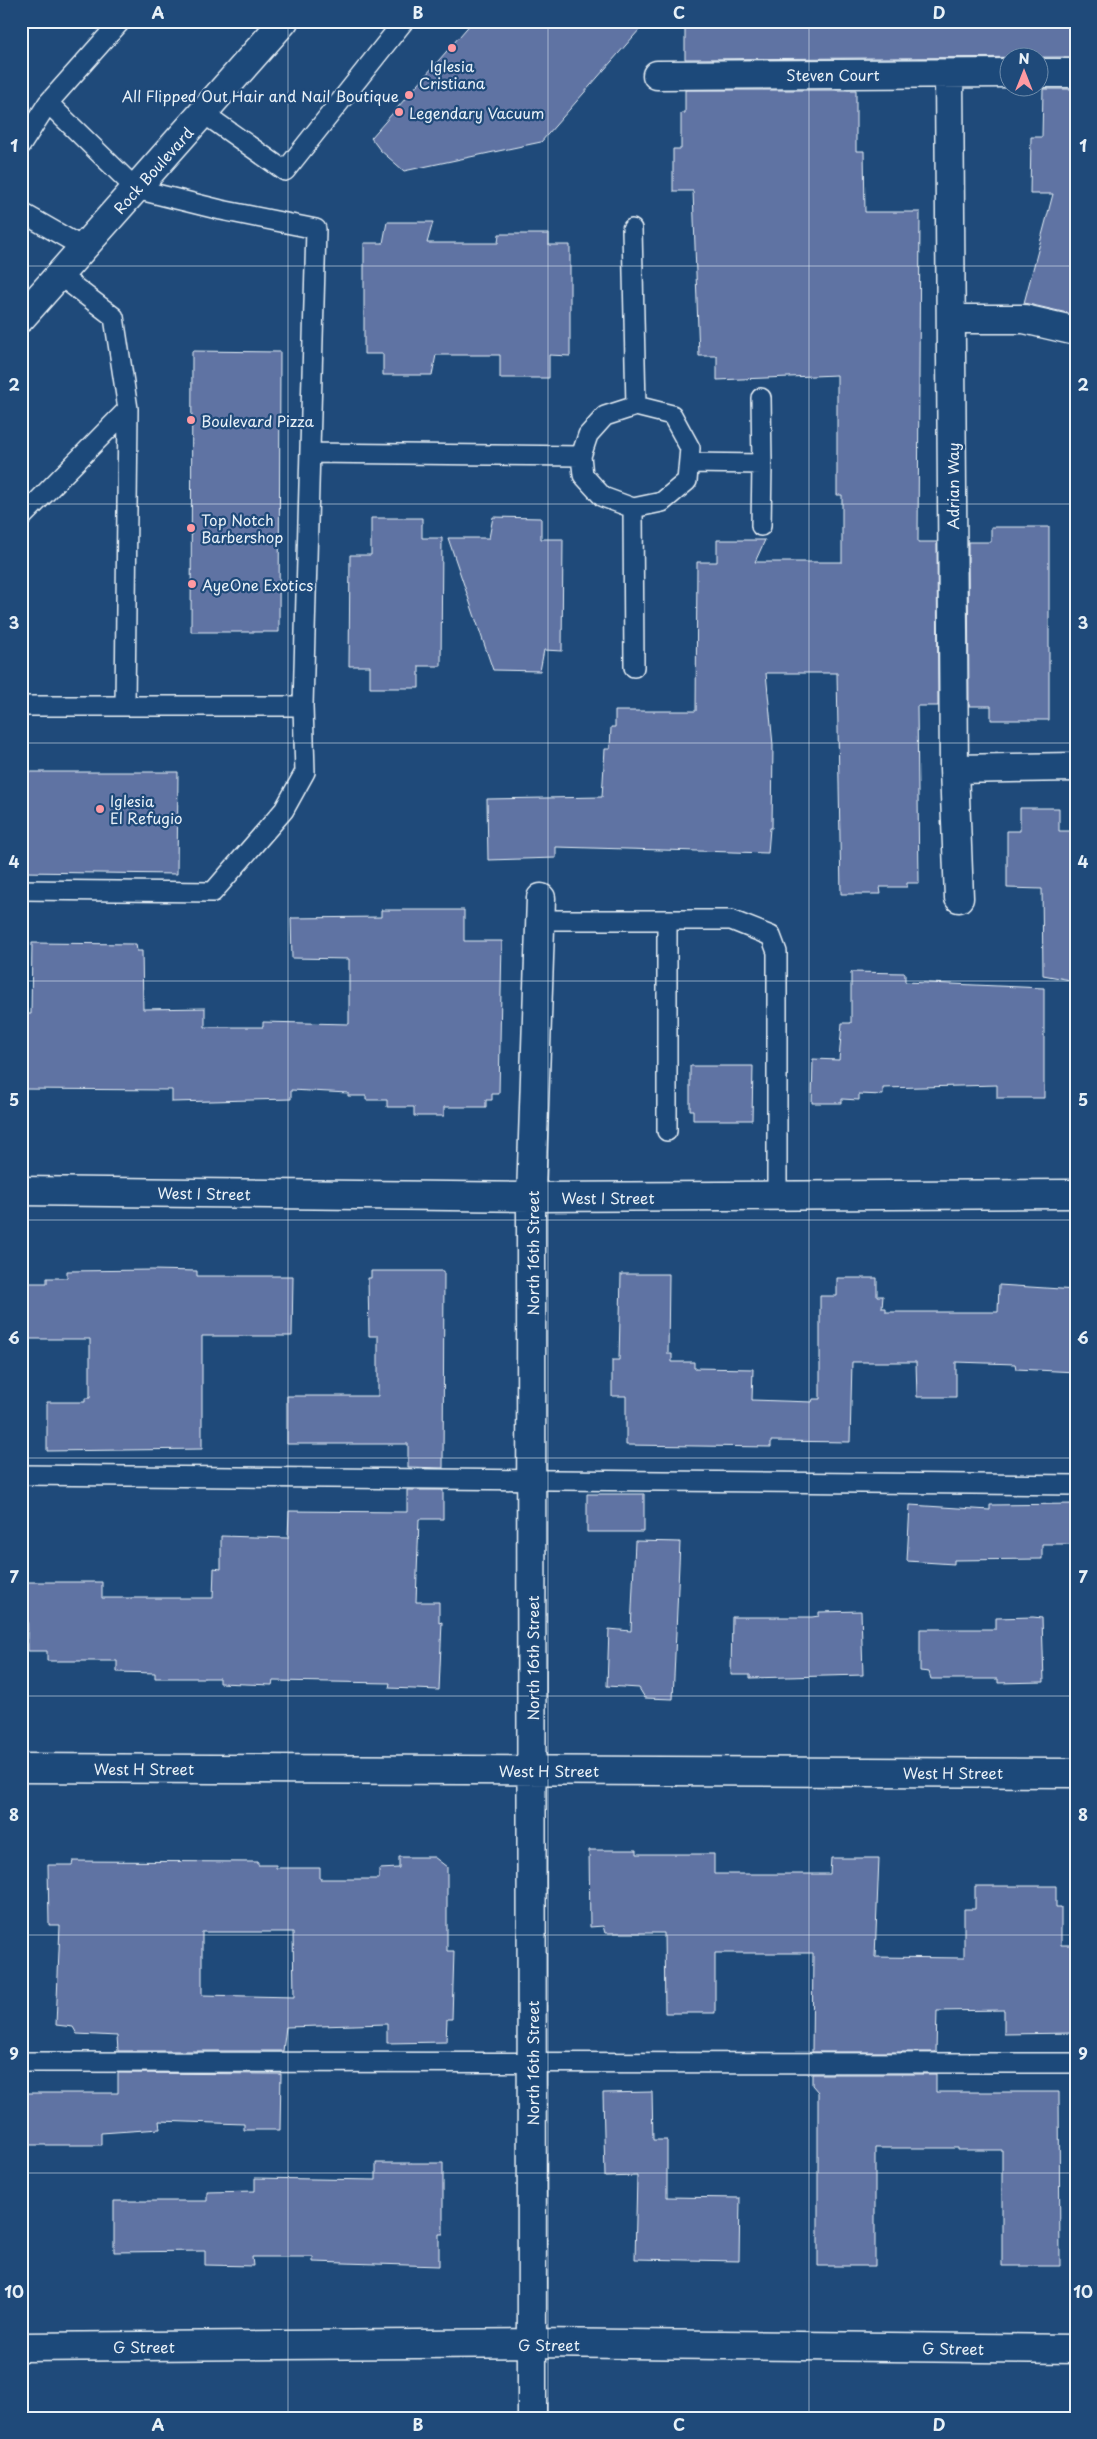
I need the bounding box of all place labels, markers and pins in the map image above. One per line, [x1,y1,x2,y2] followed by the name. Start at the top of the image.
[446,42,458,54] marker: Iglesia Cristiana
[419,54,486,94] place label: Iglesia Cristiana
[122,84,399,107] place label: All Flipped Out Hair and Nail Boutique
[403,89,415,101] marker: All Flipped Out Hair and Nail Boutique
[409,101,544,124] place label: Legendary Vacuum
[393,106,405,118] marker: Legendary Vacuum
[201,409,315,432] place label: Boulevard Pizza
[185,414,197,426] marker: Boulevard Pizza
[201,508,283,548] place label: Top Notch Barbershop
[185,522,197,534] marker: Top Notch Barbershop
[202,573,313,596] place label: AyeOne Exotics
[186,578,198,590] marker: AyeOne Exotics
[110,789,183,829] place label: Iglesia El Refugio
[94,803,106,815] marker: Iglesia El Refugio

